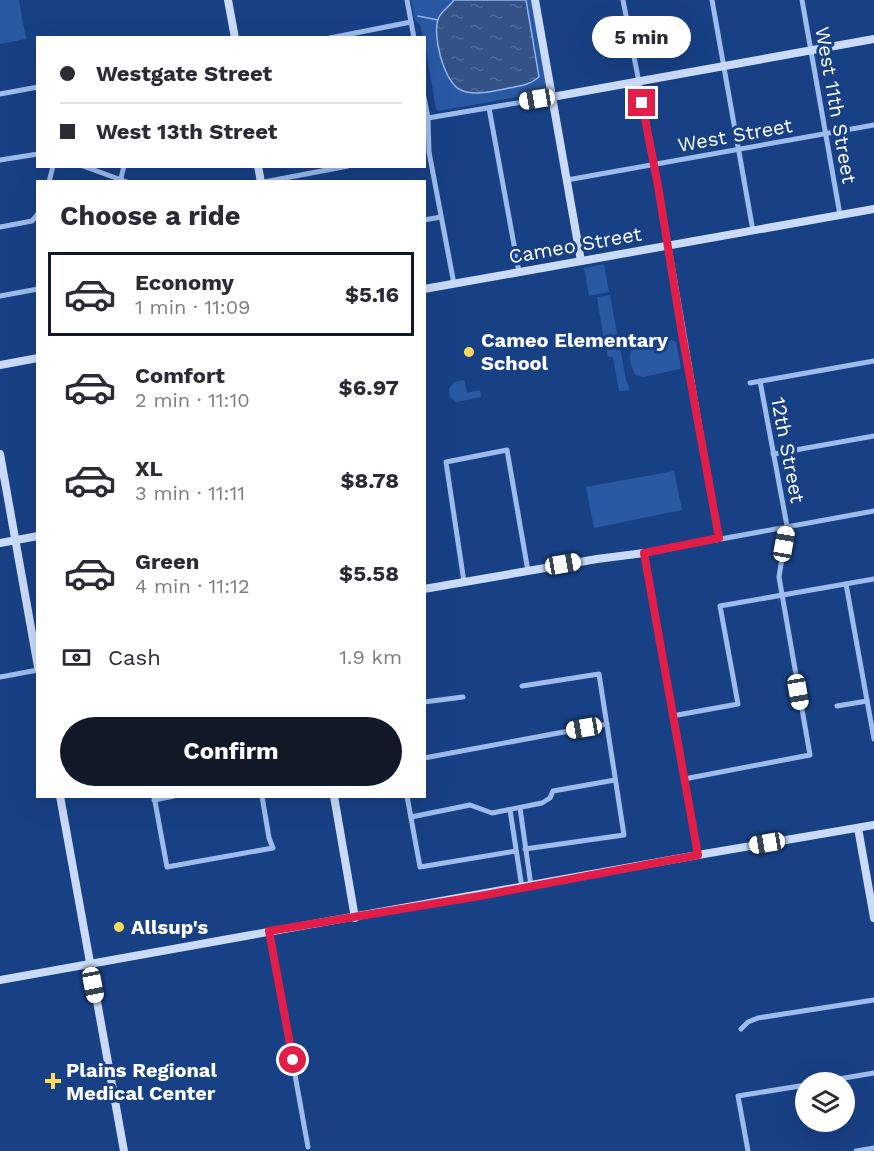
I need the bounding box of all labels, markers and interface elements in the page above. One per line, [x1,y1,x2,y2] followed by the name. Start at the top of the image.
[592,16,692,58] callout: 5 min
[614,25,669,49] text: 5 min
[810,25,862,186] street label: West 11th Street
[96,61,272,86] text: Westgate Street
[518,87,556,111] car
[628,89,655,116] route end
[676,113,795,157] street label: West Street
[96,119,277,144] text: West 13th Street
[60,200,240,232] text: Choose a ride
[507,221,644,269] street label: Cameo Street
[63,267,117,321] icon: car
[135,270,234,295] text: Economy
[345,282,399,307] text: $5.16
[135,295,250,319] text: 1 min · 11:09
[481,328,669,375] place label: Cameo Elementary School
[462,345,476,359] marker: Cameo Elementary School
[63,360,117,414] icon: car
[135,363,225,388] text: Comfort
[339,375,399,400] text: $6.97
[135,388,250,412] text: 2 min · 11:10
[766,395,810,506] street label: 12th Street
[63,453,117,507] icon: car
[135,456,163,481] text: XL
[340,468,399,493] text: $8.78
[135,481,245,505] text: 3 min · 11:11
[772,525,796,563] car
[63,546,117,600] icon: car
[135,549,199,574] text: Green
[544,552,582,576] car
[339,561,399,586] text: $5.58
[135,574,250,598] text: 4 min · 11:12
[60,641,93,674] icon: cash
[108,645,161,670] text: Cash
[339,645,402,669] text: 1.9 km
[786,673,810,711] car
[565,716,603,740] car
[60,717,402,786] button: Confirm
[748,831,786,855] car
[131,915,209,939] place label: Allsup's
[112,920,126,934] marker: Allsup's
[81,966,105,1004] car
[279,1046,306,1073] route start
[66,1058,217,1105] place label: Plains Regional Medical Center
[44,1072,62,1090] marker: Plains Regional Medical Center
[795,1072,855,1132] map controls
[795,1072,855,1132] button: layers

